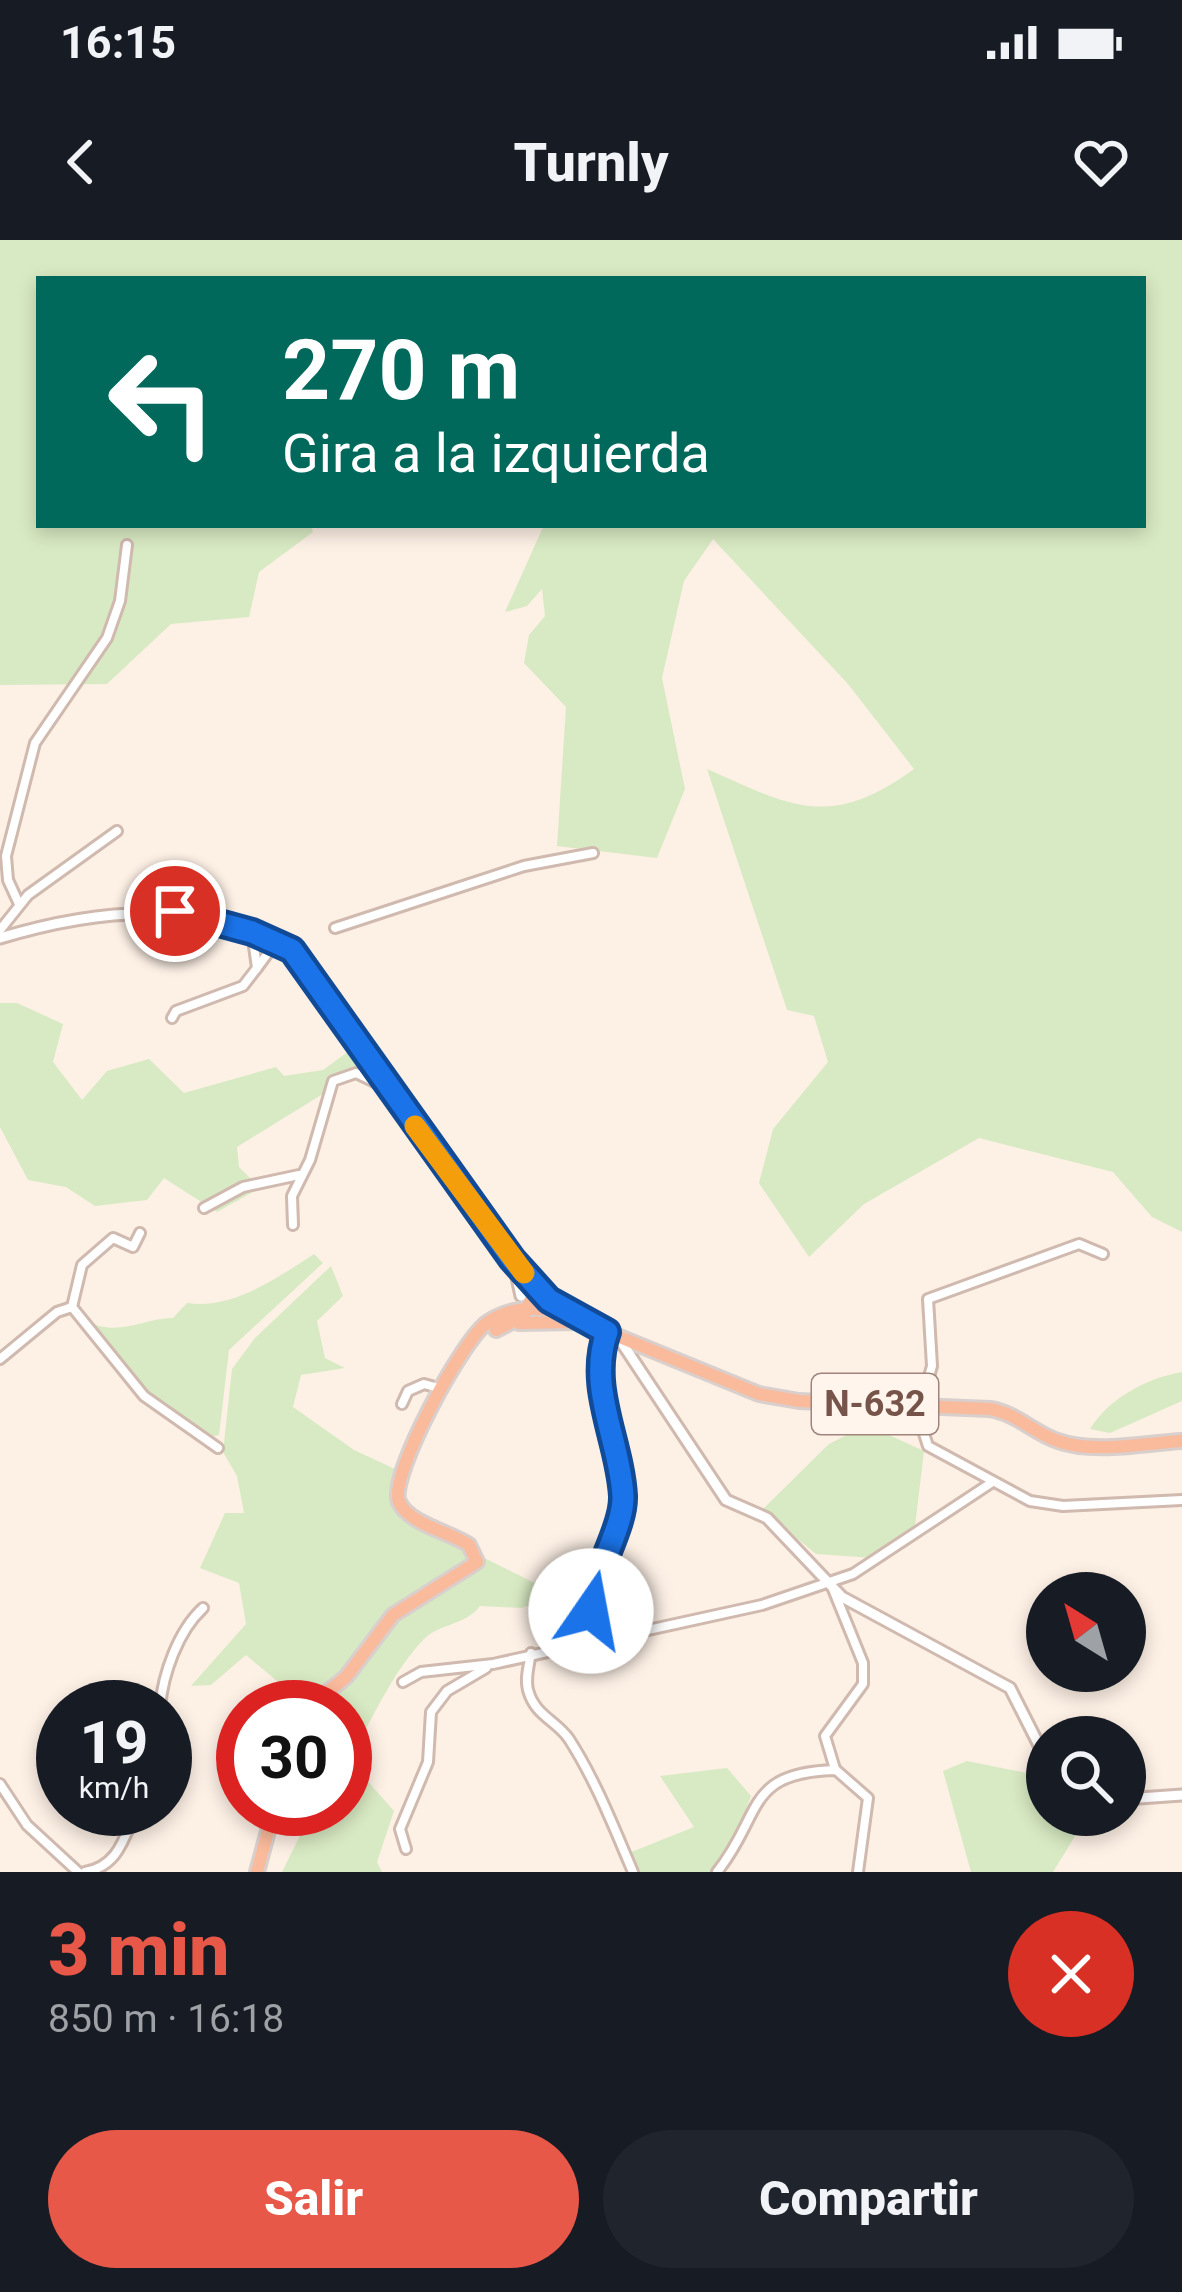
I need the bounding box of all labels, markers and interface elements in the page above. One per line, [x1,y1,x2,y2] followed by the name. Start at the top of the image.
[60,16,176,69] text: 16:15
[48,129,114,195] icon: back
[1068,129,1134,195] icon: heart
[514,131,668,194] text: Turnly
[282,321,520,420] text: 270 m
[84,324,240,480] icon: left
[282,422,710,485] text: Gira a la izquierda
[124,860,226,962] pin
[142,878,208,944] icon: arrive
[812,1374,938,1434] road number: N-632
[528,1548,654,1674] position arrow
[1026,1572,1146,1692] north arrow
[1026,1572,1146,1836] map controls
[216,1680,372,1836] speed limit sign: 30
[80,1707,148,1778] text: 19
[1026,1716,1146,1836] button: search
[79,1770,149,1805] text: km/h
[48,1908,230,1993] text: 3 min
[1008,1911,1134,2037] button: close
[48,1996,284,2042] text: 850 m · 16:18
[48,2130,579,2268] button: Salir
[603,2130,1134,2268] button: Compartir

